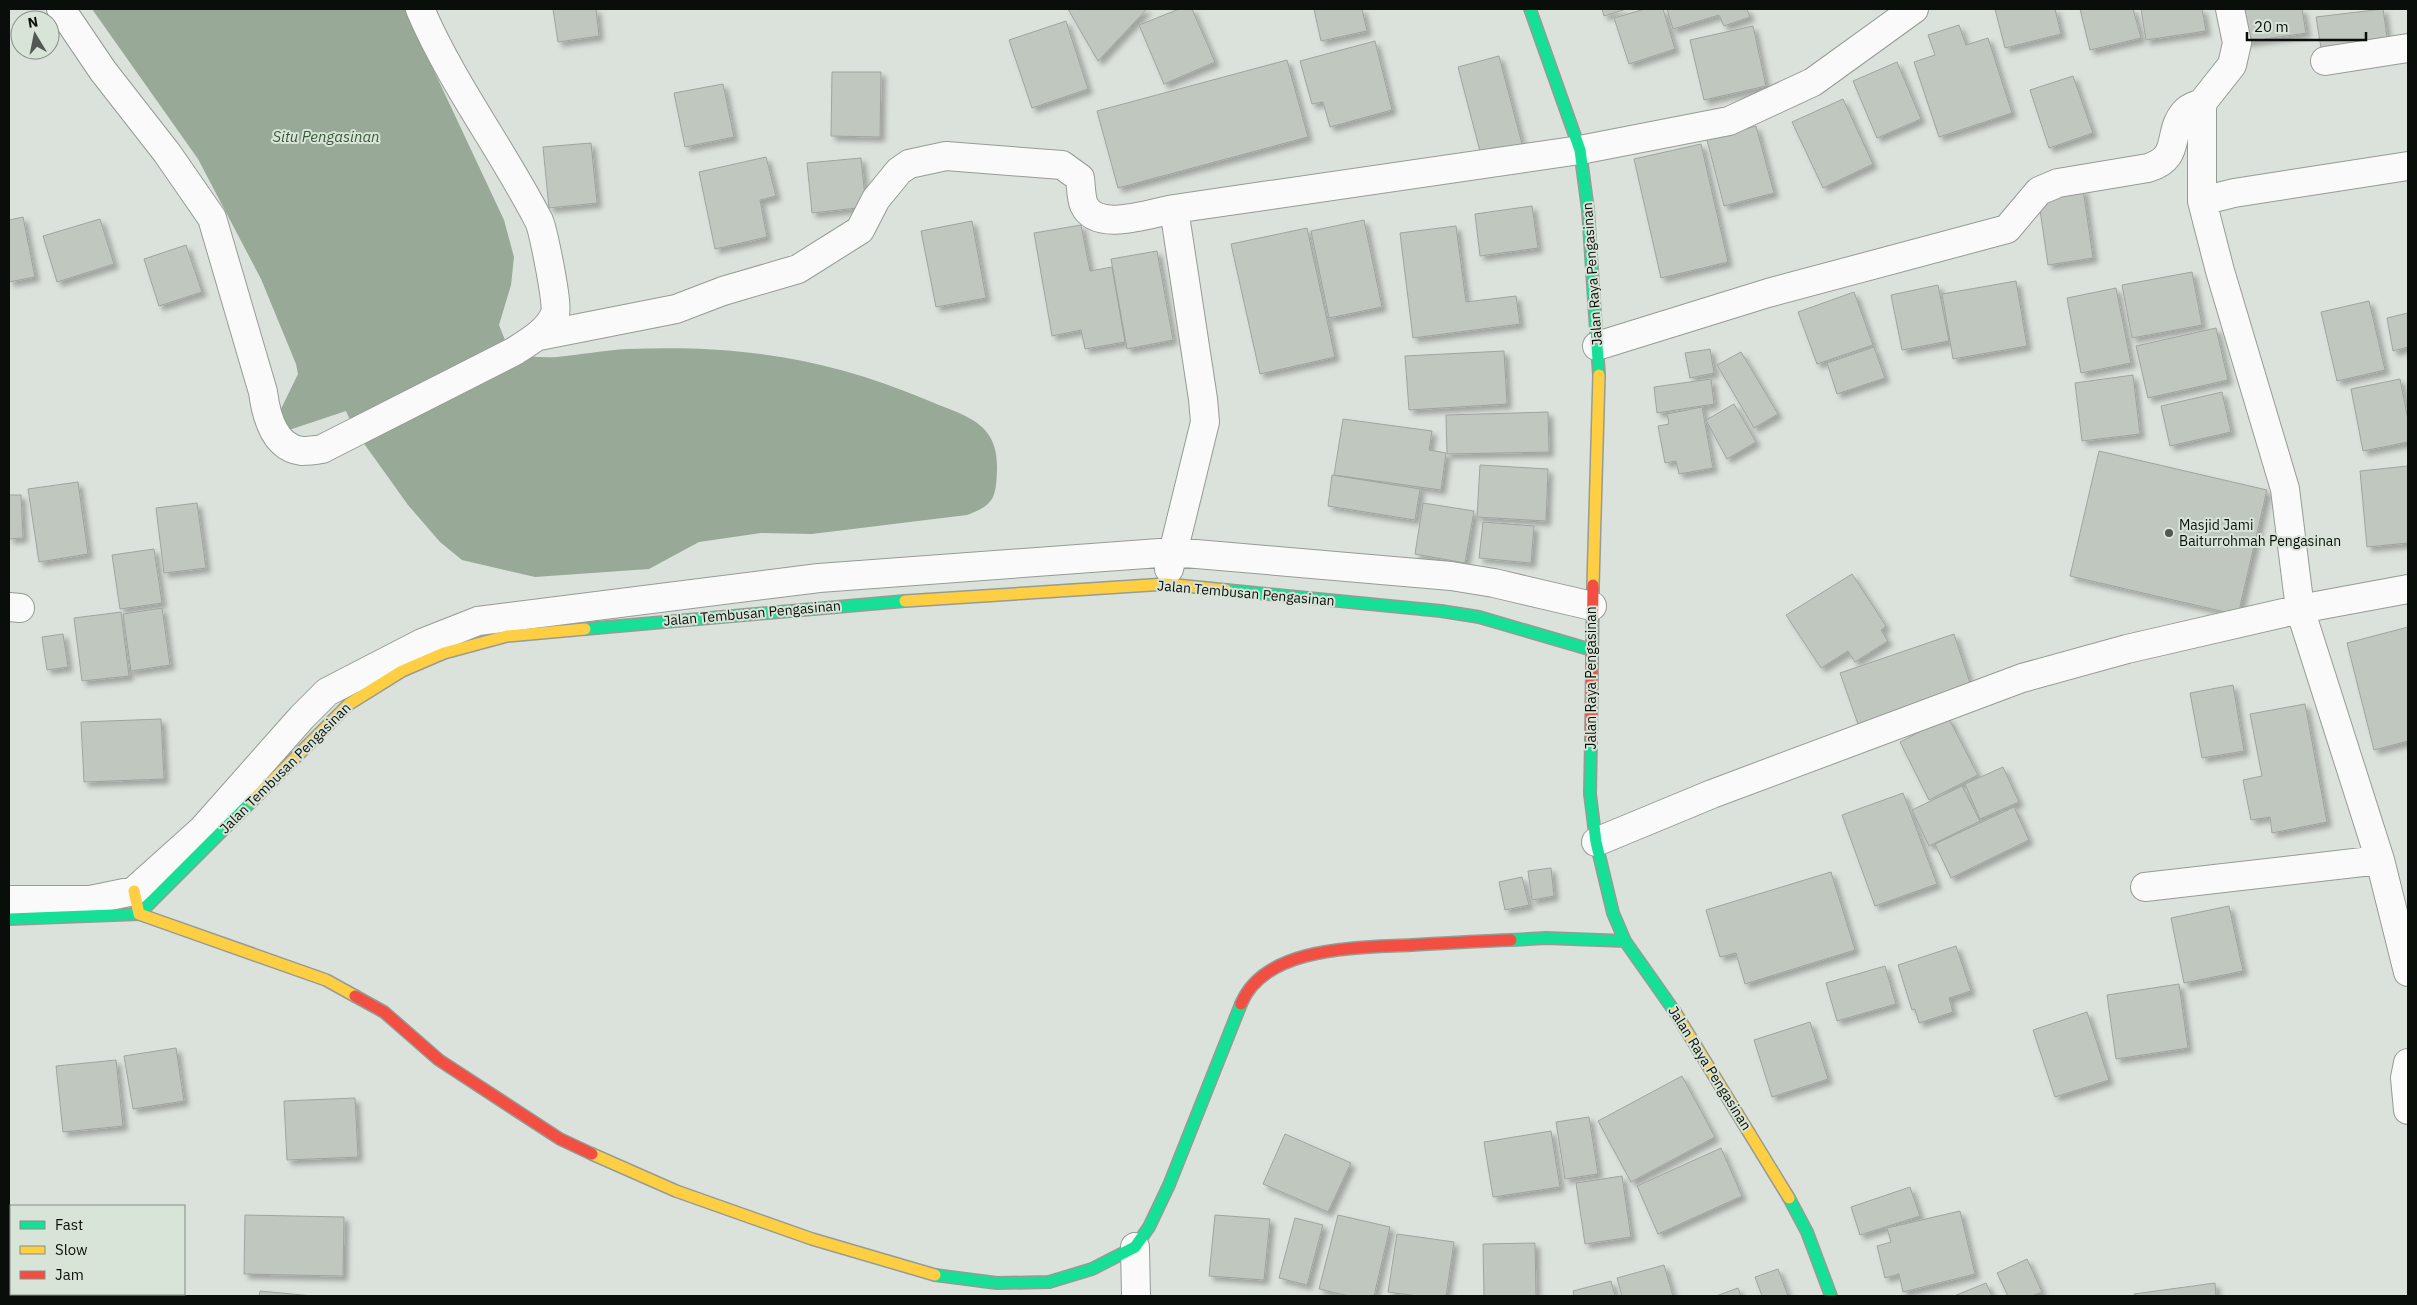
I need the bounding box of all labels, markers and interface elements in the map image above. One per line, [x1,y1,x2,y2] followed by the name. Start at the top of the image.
[10,10,60,60] north arrow
[2247,10,2366,42] scale bar
[26,12,39,32] text: N
[2254,17,2289,36] text: 20 m
[272,127,380,146] water label: Situ Pengasinan
[1578,202,1606,346] street label: Jalan Raya Pengasinan
[2179,516,2341,550] place label: Masjid Jami Baiturrohmah Pengasinan
[2163,527,2175,539] marker: Masjid Jami Baiturrohmah Pengasinan
[1156,576,1336,610] street label: Jalan Tembusan Pengasinan
[662,596,842,630] street label: Jalan Tembusan Pengasinan
[1582,606,1600,750] street label: Jalan Raya Pengasinan
[216,699,354,837] street label: Jalan Tembusan Pengasinan
[1664,1002,1756,1134] street label: Jalan Raya Pengasinan
[10,1205,185,1295] legend
[55,1215,83,1234] text: Fast
[55,1240,88,1259] text: Slow
[55,1265,84,1284] text: Jam

